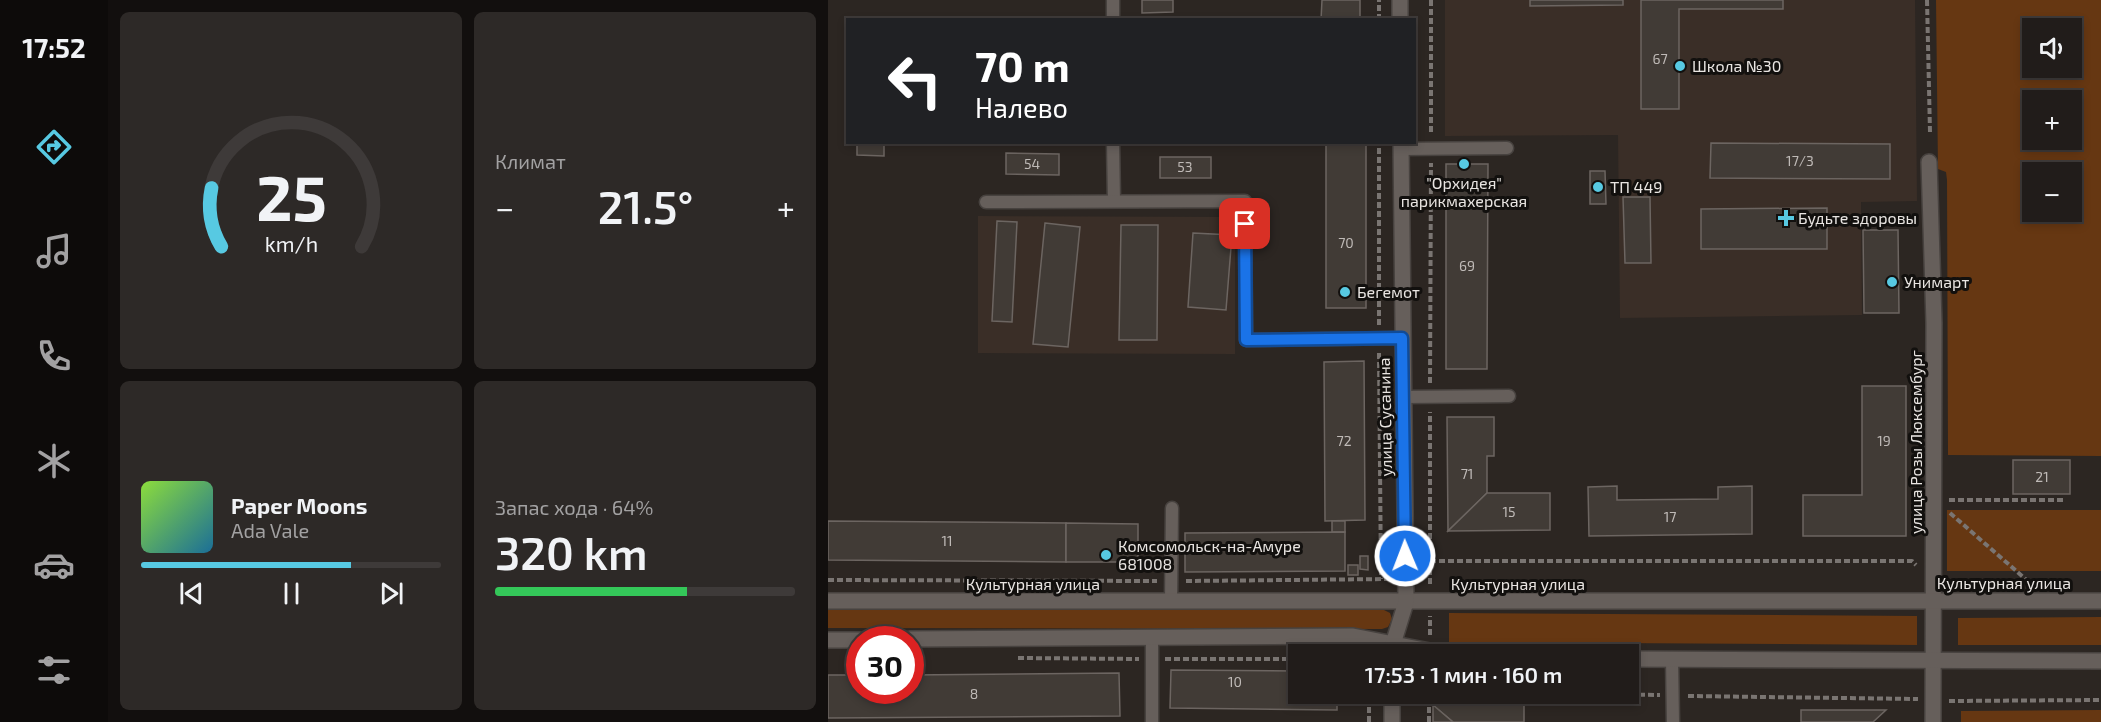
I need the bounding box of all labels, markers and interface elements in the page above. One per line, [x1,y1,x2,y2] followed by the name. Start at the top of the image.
[2022,18,2082,222] map controls
[2022,18,2082,78] button: sound
[22,31,86,63] text: 17:52
[975,40,1070,90] text: 70 m
[876,42,954,120] icon: left
[1652,50,1668,67] house number: 67
[1692,56,1781,75] place label: Школа №30
[1673,59,1687,73] marker: Школа №30
[2022,90,2082,150] button: +
[975,91,1068,123] text: Налево
[33,126,75,168] icon: directions
[495,149,566,173] text: Климат
[1786,152,1814,169] house number: 17/3
[1024,155,1040,172] house number: 54
[1457,157,1471,171] marker: "Орхидея" парикмахерская
[1177,158,1193,175] house number: 53
[256,159,326,234] text: 25
[2022,162,2082,222] button: −
[1401,173,1527,210] place label: "Орхидея" парикмахерская
[1610,177,1662,196] place label: ТП 449
[598,179,693,233] text: 21.5°
[1591,180,1605,194] marker: ТП 449
[495,187,514,227] text: −
[777,187,795,227] text: +
[1219,198,1270,249] pin
[1228,207,1261,240] icon: arrive
[1798,208,1917,228] place label: Будьте здоровы
[1779,211,1793,225] marker: Будьте здоровы
[33,230,75,272] icon: music
[264,232,318,257] text: km/h
[1338,234,1354,251] house number: 70
[1459,257,1475,274] house number: 69
[1904,272,1969,291] place label: Унимарт
[1885,275,1899,289] marker: Унимарт
[1357,282,1420,301] place label: Бегемот
[1338,285,1352,299] marker: Бегемот
[33,335,75,377] icon: phone
[1906,349,1926,534] street label: улица Розы Люксембург
[1374,357,1396,477] street label: улица Сусанина
[1336,432,1352,449] house number: 72
[1877,432,1891,449] house number: 19
[33,440,75,482] icon: climate
[1461,465,1473,482] house number: 71
[2035,468,2049,485] house number: 21
[231,492,367,518] text: Paper Moons
[495,495,653,519] text: Запас хода · 64%
[1502,503,1516,520] house number: 15
[1664,508,1676,525] house number: 17
[231,518,309,542] text: Ada Vale
[1373,524,1437,588] position arrow
[495,525,648,579] text: 320 km
[941,532,953,549] house number: 11
[1118,536,1301,573] place label: Комсомольск-на-Амуре 681008
[33,544,75,586] icon: car
[1099,548,1113,562] marker: Комсомольск-на-Амуре 681008
[1937,573,2071,593] street label: Культурная улица
[966,574,1100,594] street label: Культурная улица
[1451,574,1585,594] street label: Культурная улица
[175,577,208,610] icon: previous
[275,577,308,610] icon: pause
[375,577,408,610] icon: next
[846,626,924,704] speed limit sign: 30
[33,649,75,691] icon: filters
[1365,661,1562,687] text: 17:53 · 1 мин · 160 m
[1228,673,1242,690] house number: 10
[970,685,978,702] house number: 8

